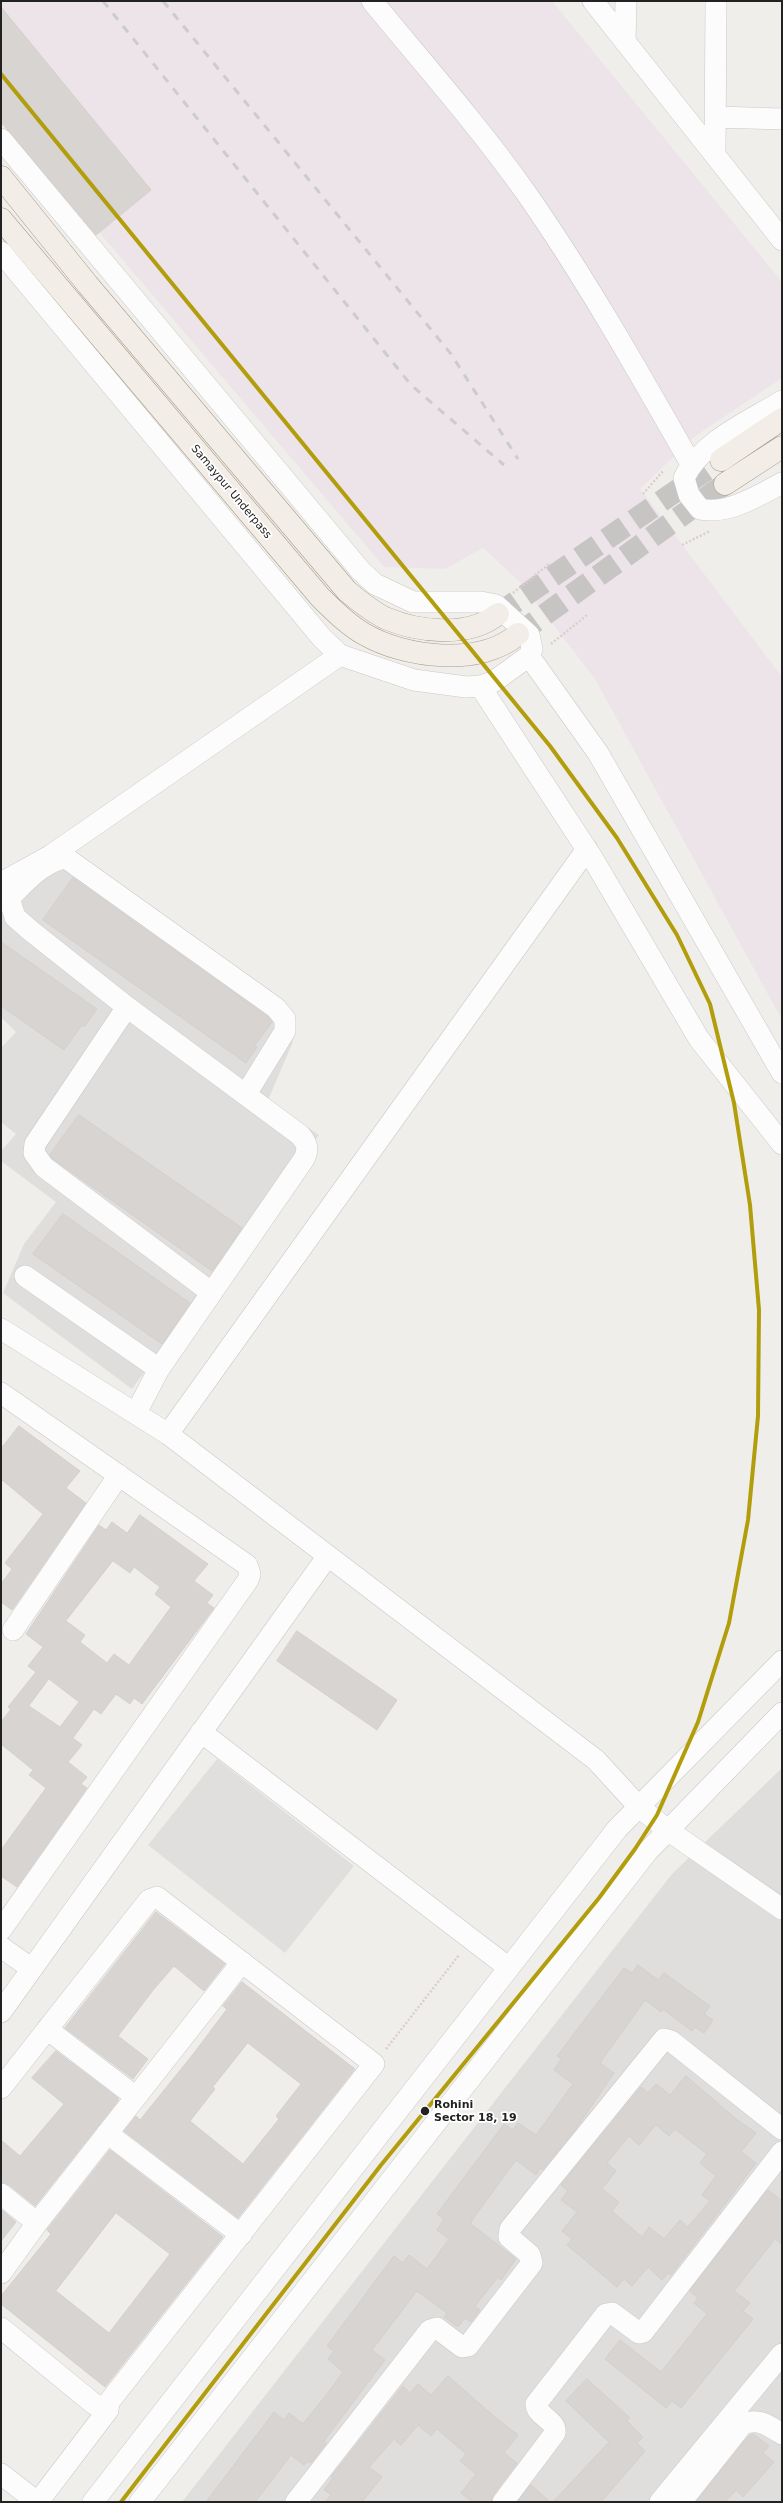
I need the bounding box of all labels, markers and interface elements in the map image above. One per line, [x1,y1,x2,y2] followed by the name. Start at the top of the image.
[188,443,274,541] street label: Samaypur Underpass
[434,2098,517,2124] place label: Rohini Sector 18, 19
[419,2105,431,2117] marker: Rohini Sector 18, 19

